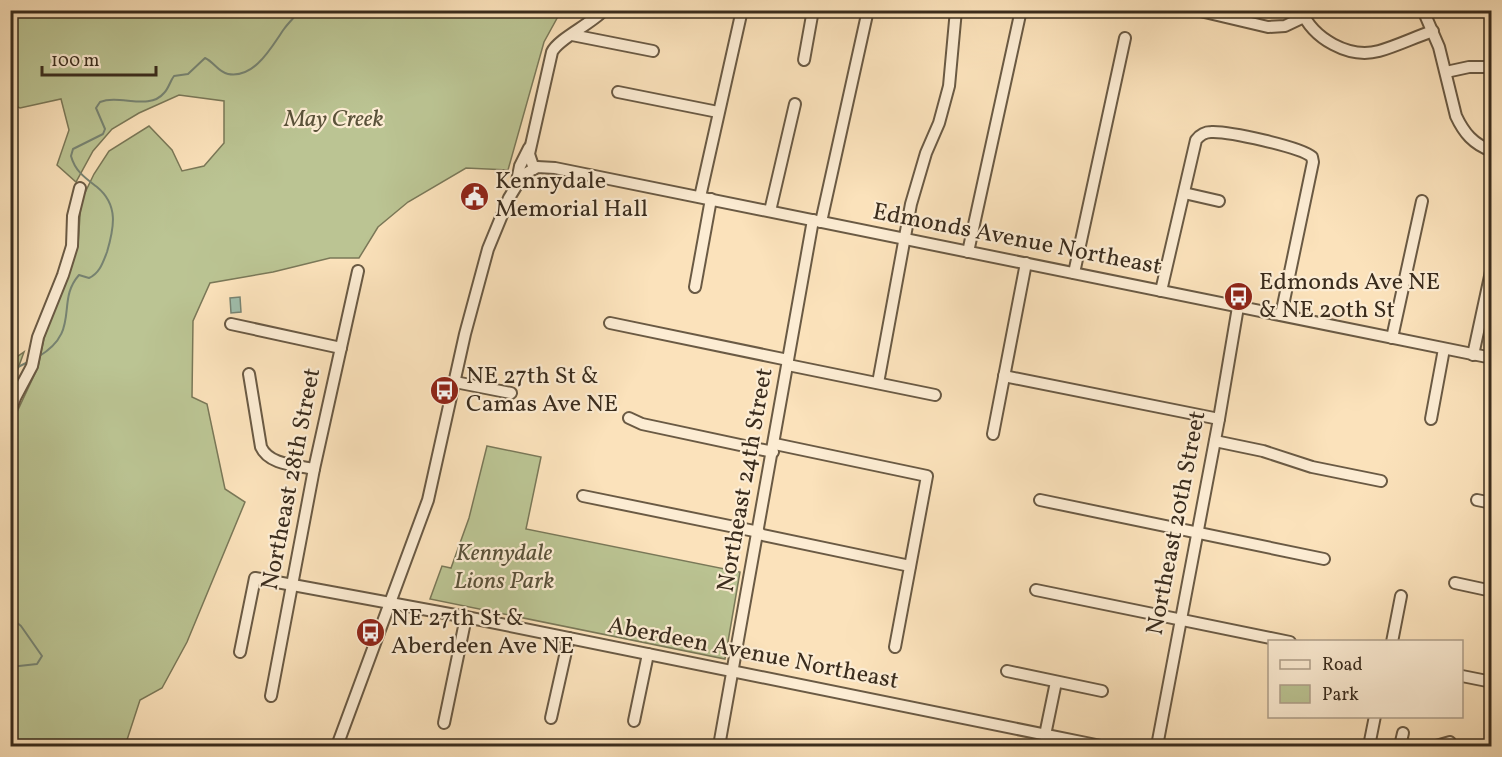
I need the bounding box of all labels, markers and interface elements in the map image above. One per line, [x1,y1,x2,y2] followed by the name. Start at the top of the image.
[42,39,156,77] scale bar
[51,49,100,74] text: 100 m
[283,103,384,137] park label: May Creek
[495,165,648,227] place label: Kennydale Memorial Hall
[458,180,490,212] public building icon: Kennydale Memorial Hall
[870,195,1164,285] street label: Edmonds Avenue Northeast
[1259,266,1440,328] place label: Edmonds Ave NE & NE 20th St
[1222,281,1254,313] bus stop icon: Edmonds Ave NE & NE 20th St
[466,360,618,422] place label: NE 27th St & Camas Ave NE
[254,365,330,593] street label: Northeast 28th Street
[710,365,782,595] street label: Northeast 24th Street
[429,375,461,407] bus stop icon: NE 27th St & Camas Ave NE
[1139,408,1215,638] street label: Northeast 20th Street
[454,537,554,599] park label: Kennydale Lions Park
[391,602,574,664] place label: NE 27th St & Aberdeen Ave NE
[605,609,901,699] street label: Aberdeen Avenue Northeast
[354,617,386,649] bus stop icon: NE 27th St & Aberdeen Ave NE
[1268,640,1463,718] legend
[1322,653,1363,678] text: Road
[1322,683,1359,708] text: Park

